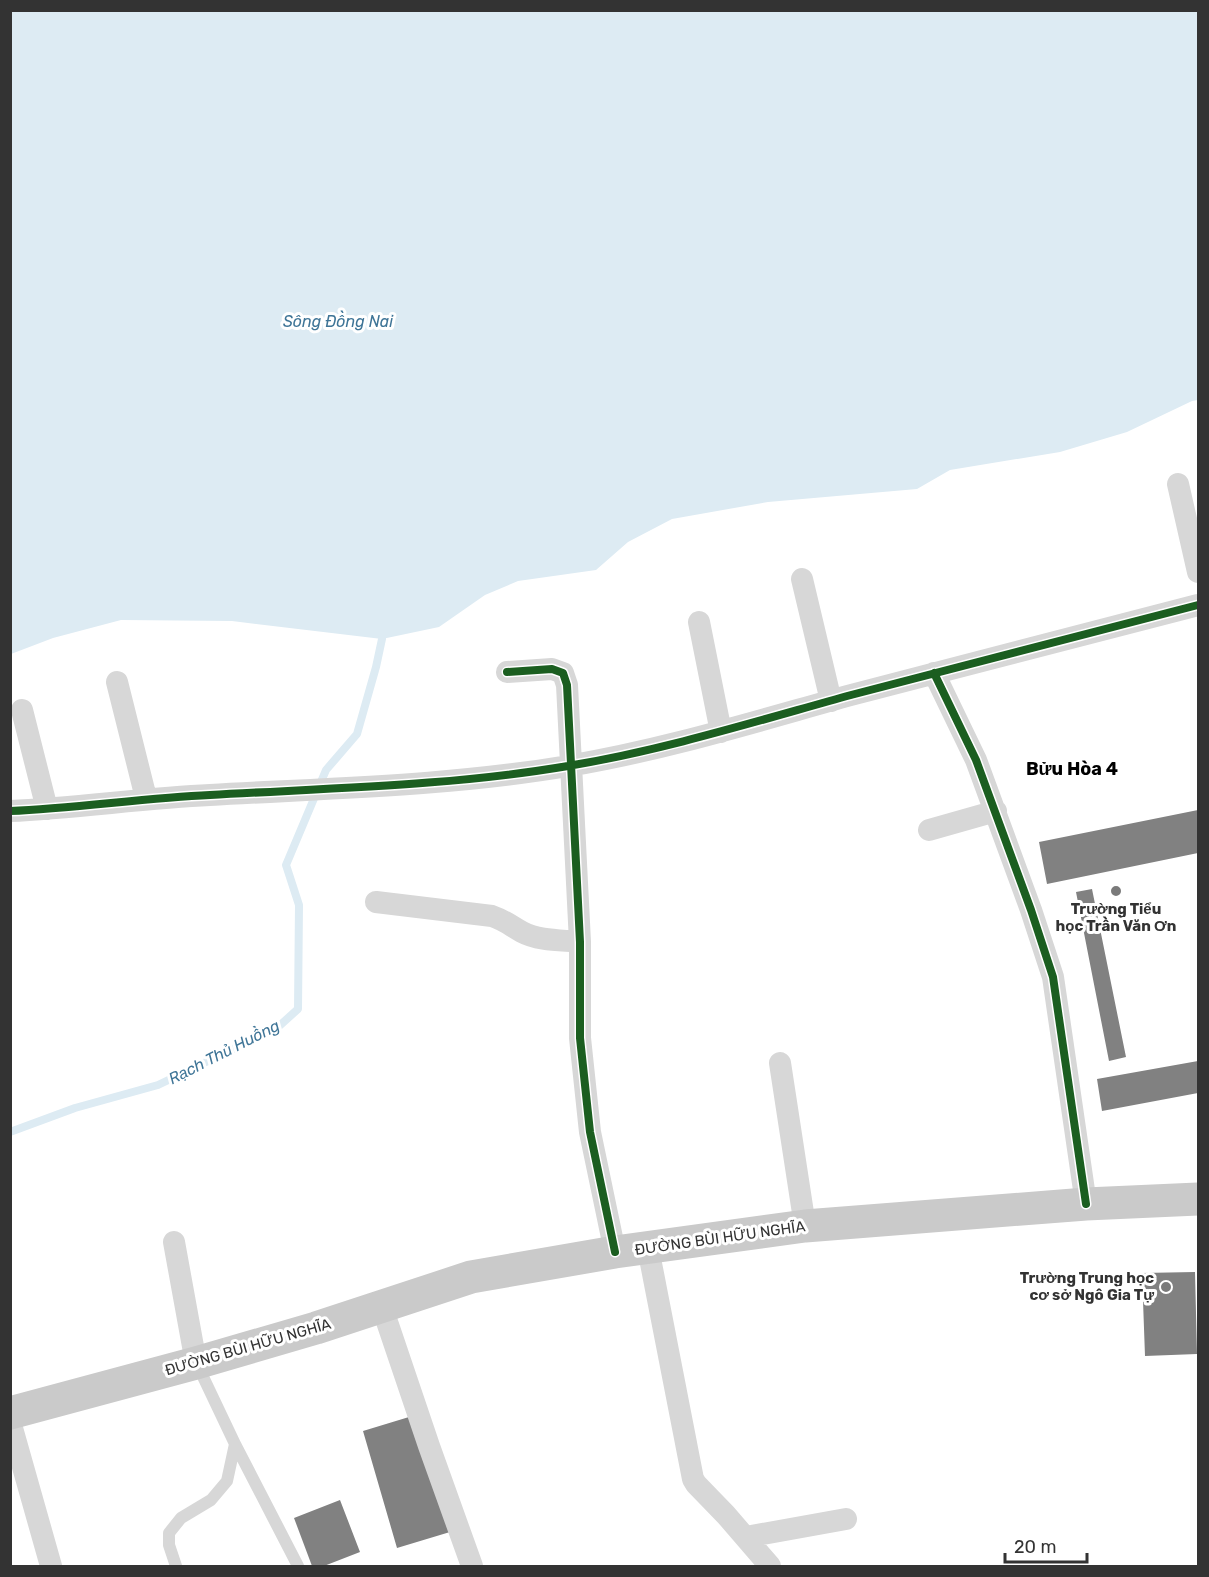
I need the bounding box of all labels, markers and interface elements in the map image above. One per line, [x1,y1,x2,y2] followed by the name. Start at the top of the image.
[283,310,394,331] water label: Sông Đồng Nai
[1026,758,1118,780] district label: Bửu Hòa 4
[1109,884,1123,898] marker: Trường Tiểu học Trần Văn Ơn
[1056,900,1176,935] place label: Trường Tiểu học Trần Văn Ơn
[164,1014,283,1088] water label: Rạch Thủ Huồng
[634,1217,806,1259] street label: ĐƯỜNG BÙI HỮU NGHĨA
[1020,1269,1154,1304] place label: Trường Trung học cơ sở Ngô Gia Tự
[1159,1280,1173,1294] marker: Trường Trung học cơ sở Ngô Gia Tự
[163,1315,333,1379] street label: ĐƯỜNG BÙI HỮU NGHĨA
[1005,1526,1088,1564] scale bar
[1014,1536,1056,1558] text: 20 m

